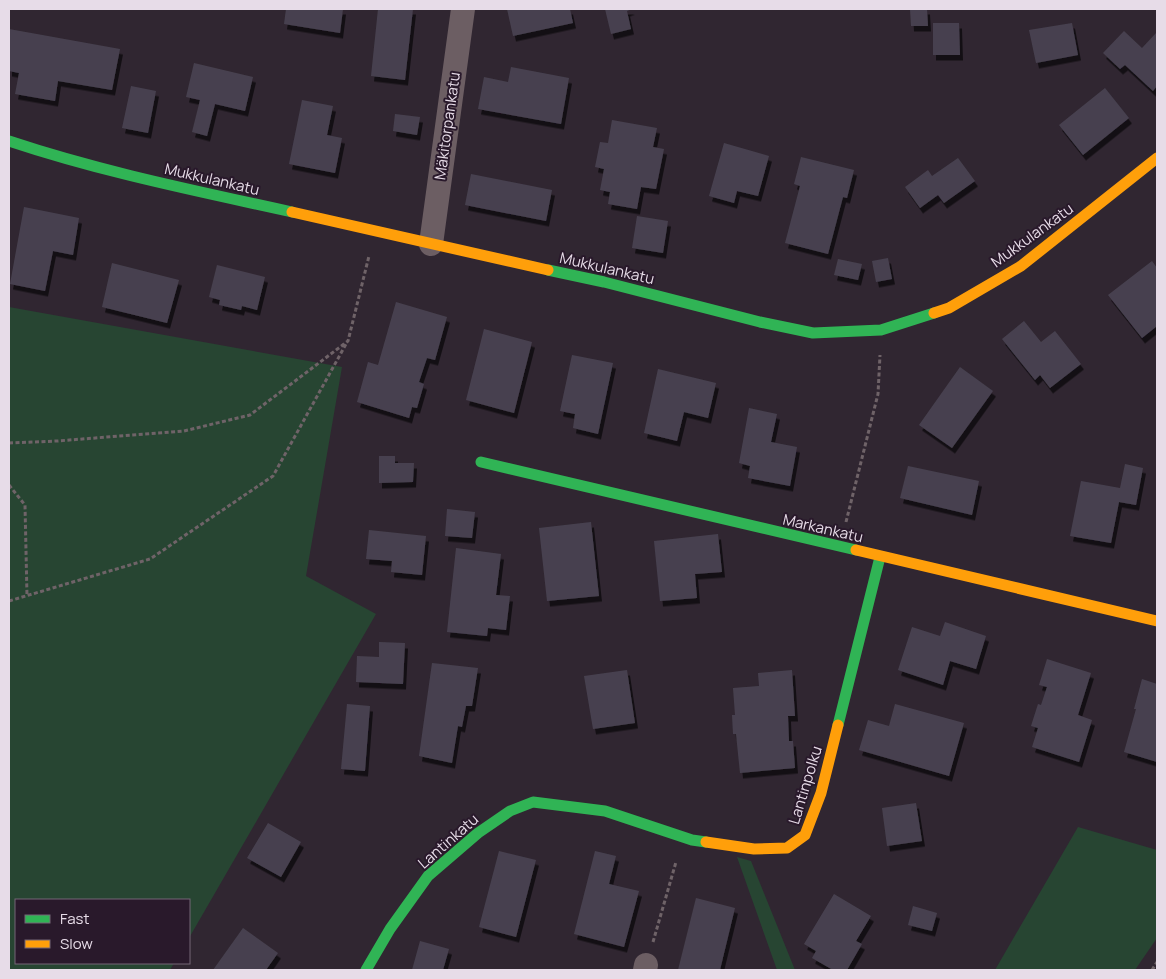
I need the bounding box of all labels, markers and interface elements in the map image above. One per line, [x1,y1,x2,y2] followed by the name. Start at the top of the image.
[429,71,465,181] street label: Mäkitorpankatu
[163,158,261,200] street label: Mukkulankatu
[987,198,1077,272] street label: Mukkulankatu
[558,247,656,289] street label: Mukkulankatu
[781,509,865,547] street label: Markankatu
[783,743,827,827] street label: Lantinpolku
[413,809,483,873] street label: Lantinkatu
[15,899,190,964] legend
[60,908,89,929] text: Fast
[60,933,93,954] text: Slow

